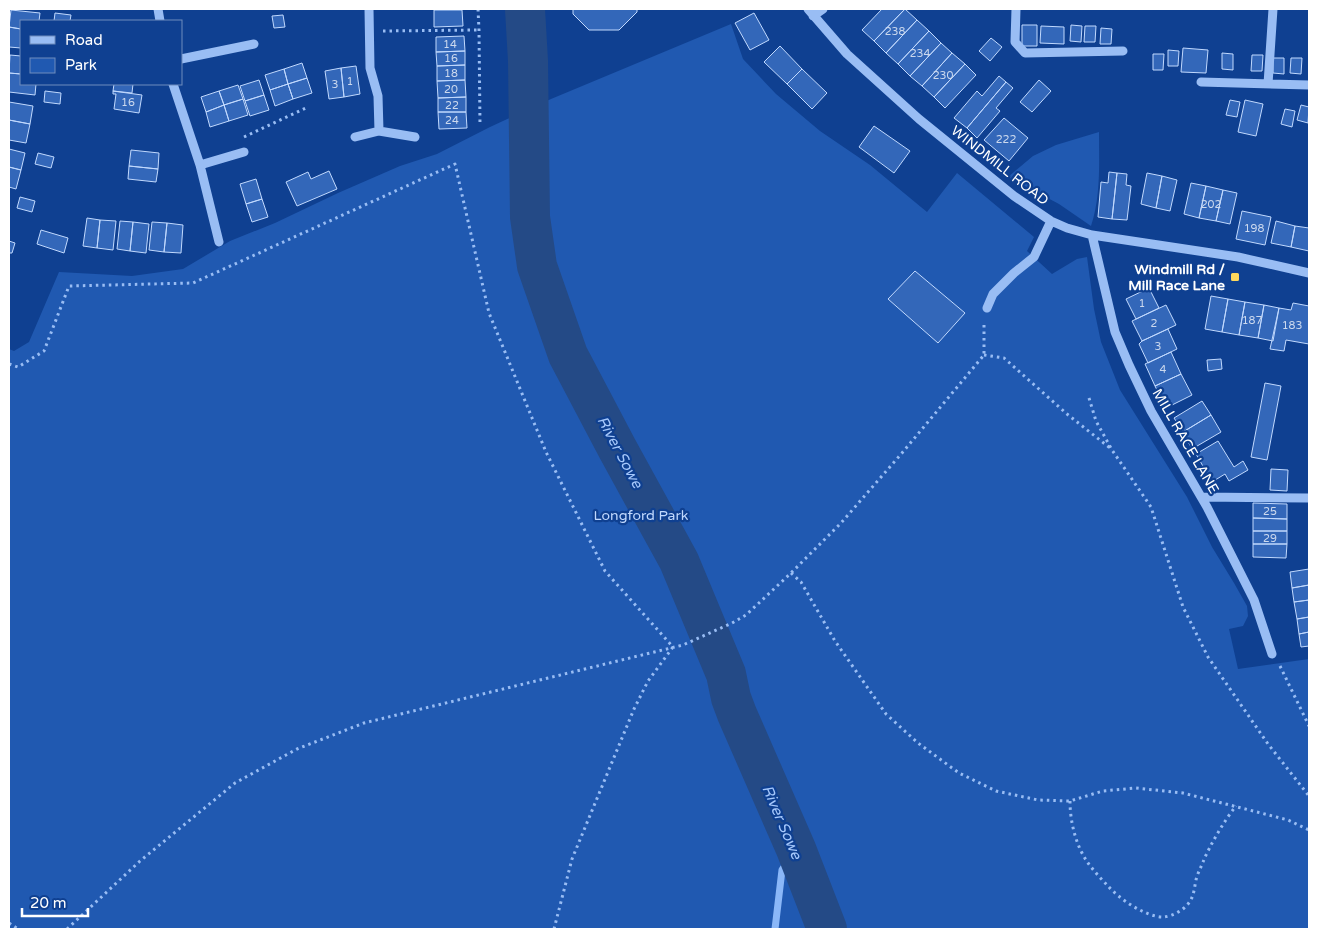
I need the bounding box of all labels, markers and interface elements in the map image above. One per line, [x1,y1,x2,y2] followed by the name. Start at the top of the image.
[20,20,182,85] legend
[885,25,905,38] house number: 238
[65,31,103,49] text: Road
[443,38,457,51] house number: 14
[910,47,930,60] house number: 234
[444,52,458,65] house number: 16
[65,56,97,74] text: Park
[444,67,458,80] house number: 18
[933,69,953,82] house number: 230
[347,75,353,88] house number: 1
[332,78,339,91] house number: 3
[444,83,458,96] house number: 20
[121,96,135,109] house number: 16
[445,99,459,112] house number: 22
[445,114,459,127] house number: 24
[947,122,1052,209] street label: WINDMILL ROAD
[996,133,1016,146] house number: 222
[1201,198,1221,211] house number: 202
[1244,222,1264,235] house number: 198
[1128,261,1225,294] place label: Windmill Rd / Mill Race Lane
[1229,271,1241,283] marker: Windmill Rd / Mill Race Lane
[1139,297,1145,310] house number: 1
[1242,314,1262,327] house number: 187
[1151,317,1158,330] house number: 2
[1282,319,1302,332] house number: 183
[1155,340,1162,353] house number: 3
[1160,363,1167,376] house number: 4
[1149,386,1223,497] street label: MILL RACE LANE
[594,413,647,492] water label: River Sowe
[1263,505,1277,518] house number: 25
[594,507,689,524] park label: Longford Park
[1263,532,1277,545] house number: 29
[758,782,806,863] water label: River Sowe
[22,886,89,918] scale bar
[30,894,67,912] text: 20 m

